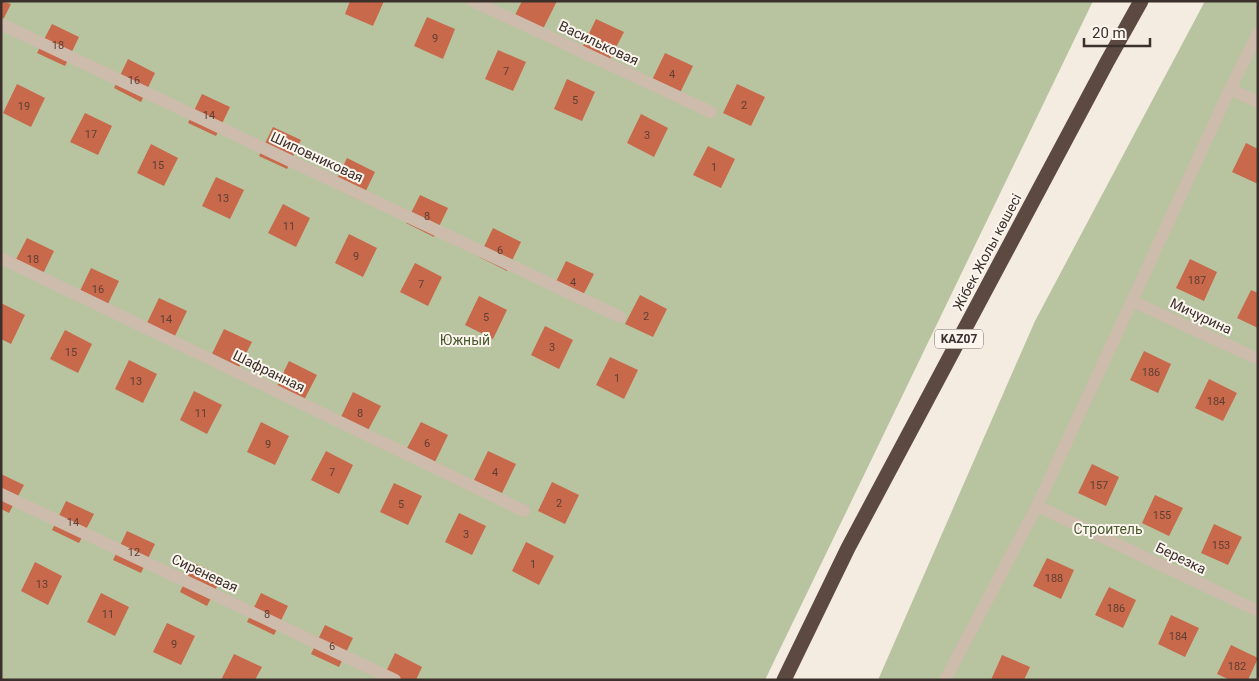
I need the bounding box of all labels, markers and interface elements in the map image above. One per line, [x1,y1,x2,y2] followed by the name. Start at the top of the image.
[1084,15,1150,47] scale bar
[557,18,641,68] street label: Васильковая
[1092,24,1126,42] text: 20 m
[432,32,438,45] house number: 9
[52,39,64,52] house number: 18
[503,65,509,78] house number: 7
[669,68,675,81] house number: 4
[128,74,140,87] house number: 16
[572,94,578,107] house number: 5
[741,99,747,112] house number: 2
[18,100,30,113] house number: 19
[203,109,215,122] house number: 14
[85,128,97,141] house number: 17
[268,129,366,185] street label: Шиповниковая
[644,129,650,142] house number: 3
[152,159,164,172] house number: 15
[711,161,717,174] house number: 1
[949,191,1025,313] street label: Жібек Жолы көшесі
[217,192,229,205] house number: 13
[424,210,430,223] house number: 8
[283,220,295,233] house number: 11
[497,244,503,257] house number: 6
[353,250,359,263] house number: 9
[27,253,39,266] house number: 18
[1188,274,1206,287] house number: 187
[570,276,576,289] house number: 4
[418,278,424,291] house number: 7
[92,283,104,296] house number: 16
[1168,295,1234,337] street label: Мичурина
[643,310,649,323] house number: 2
[483,311,489,324] house number: 5
[160,313,172,326] house number: 14
[935,329,983,348] road number: KAZ07
[440,332,490,348] park label: Южный
[549,341,555,354] house number: 3
[65,346,77,359] house number: 15
[230,347,308,395] street label: Шафранная
[1142,366,1160,379] house number: 186
[614,372,620,385] house number: 1
[130,375,142,388] house number: 13
[1207,395,1225,408] house number: 184
[195,407,207,420] house number: 11
[357,407,363,420] house number: 8
[424,437,430,450] house number: 6
[265,438,271,451] house number: 9
[329,466,335,479] house number: 7
[492,466,498,479] house number: 4
[1090,479,1108,492] house number: 157
[556,497,562,510] house number: 2
[398,498,404,511] house number: 5
[1153,509,1171,522] house number: 155
[67,516,79,529] house number: 14
[1073,521,1143,537] park label: Строитель
[463,528,469,541] house number: 3
[1153,539,1209,577] street label: Березка
[1212,539,1230,552] house number: 153
[128,546,140,559] house number: 12
[169,551,241,595] street label: Сиреневая
[530,558,536,571] house number: 1
[1045,572,1063,585] house number: 188
[36,578,48,591] house number: 13
[1107,602,1125,615] house number: 186
[102,608,114,621] house number: 11
[264,608,270,621] house number: 8
[1169,630,1187,643] house number: 184
[171,638,177,651] house number: 9
[329,640,335,653] house number: 6
[1228,660,1246,673] house number: 182

